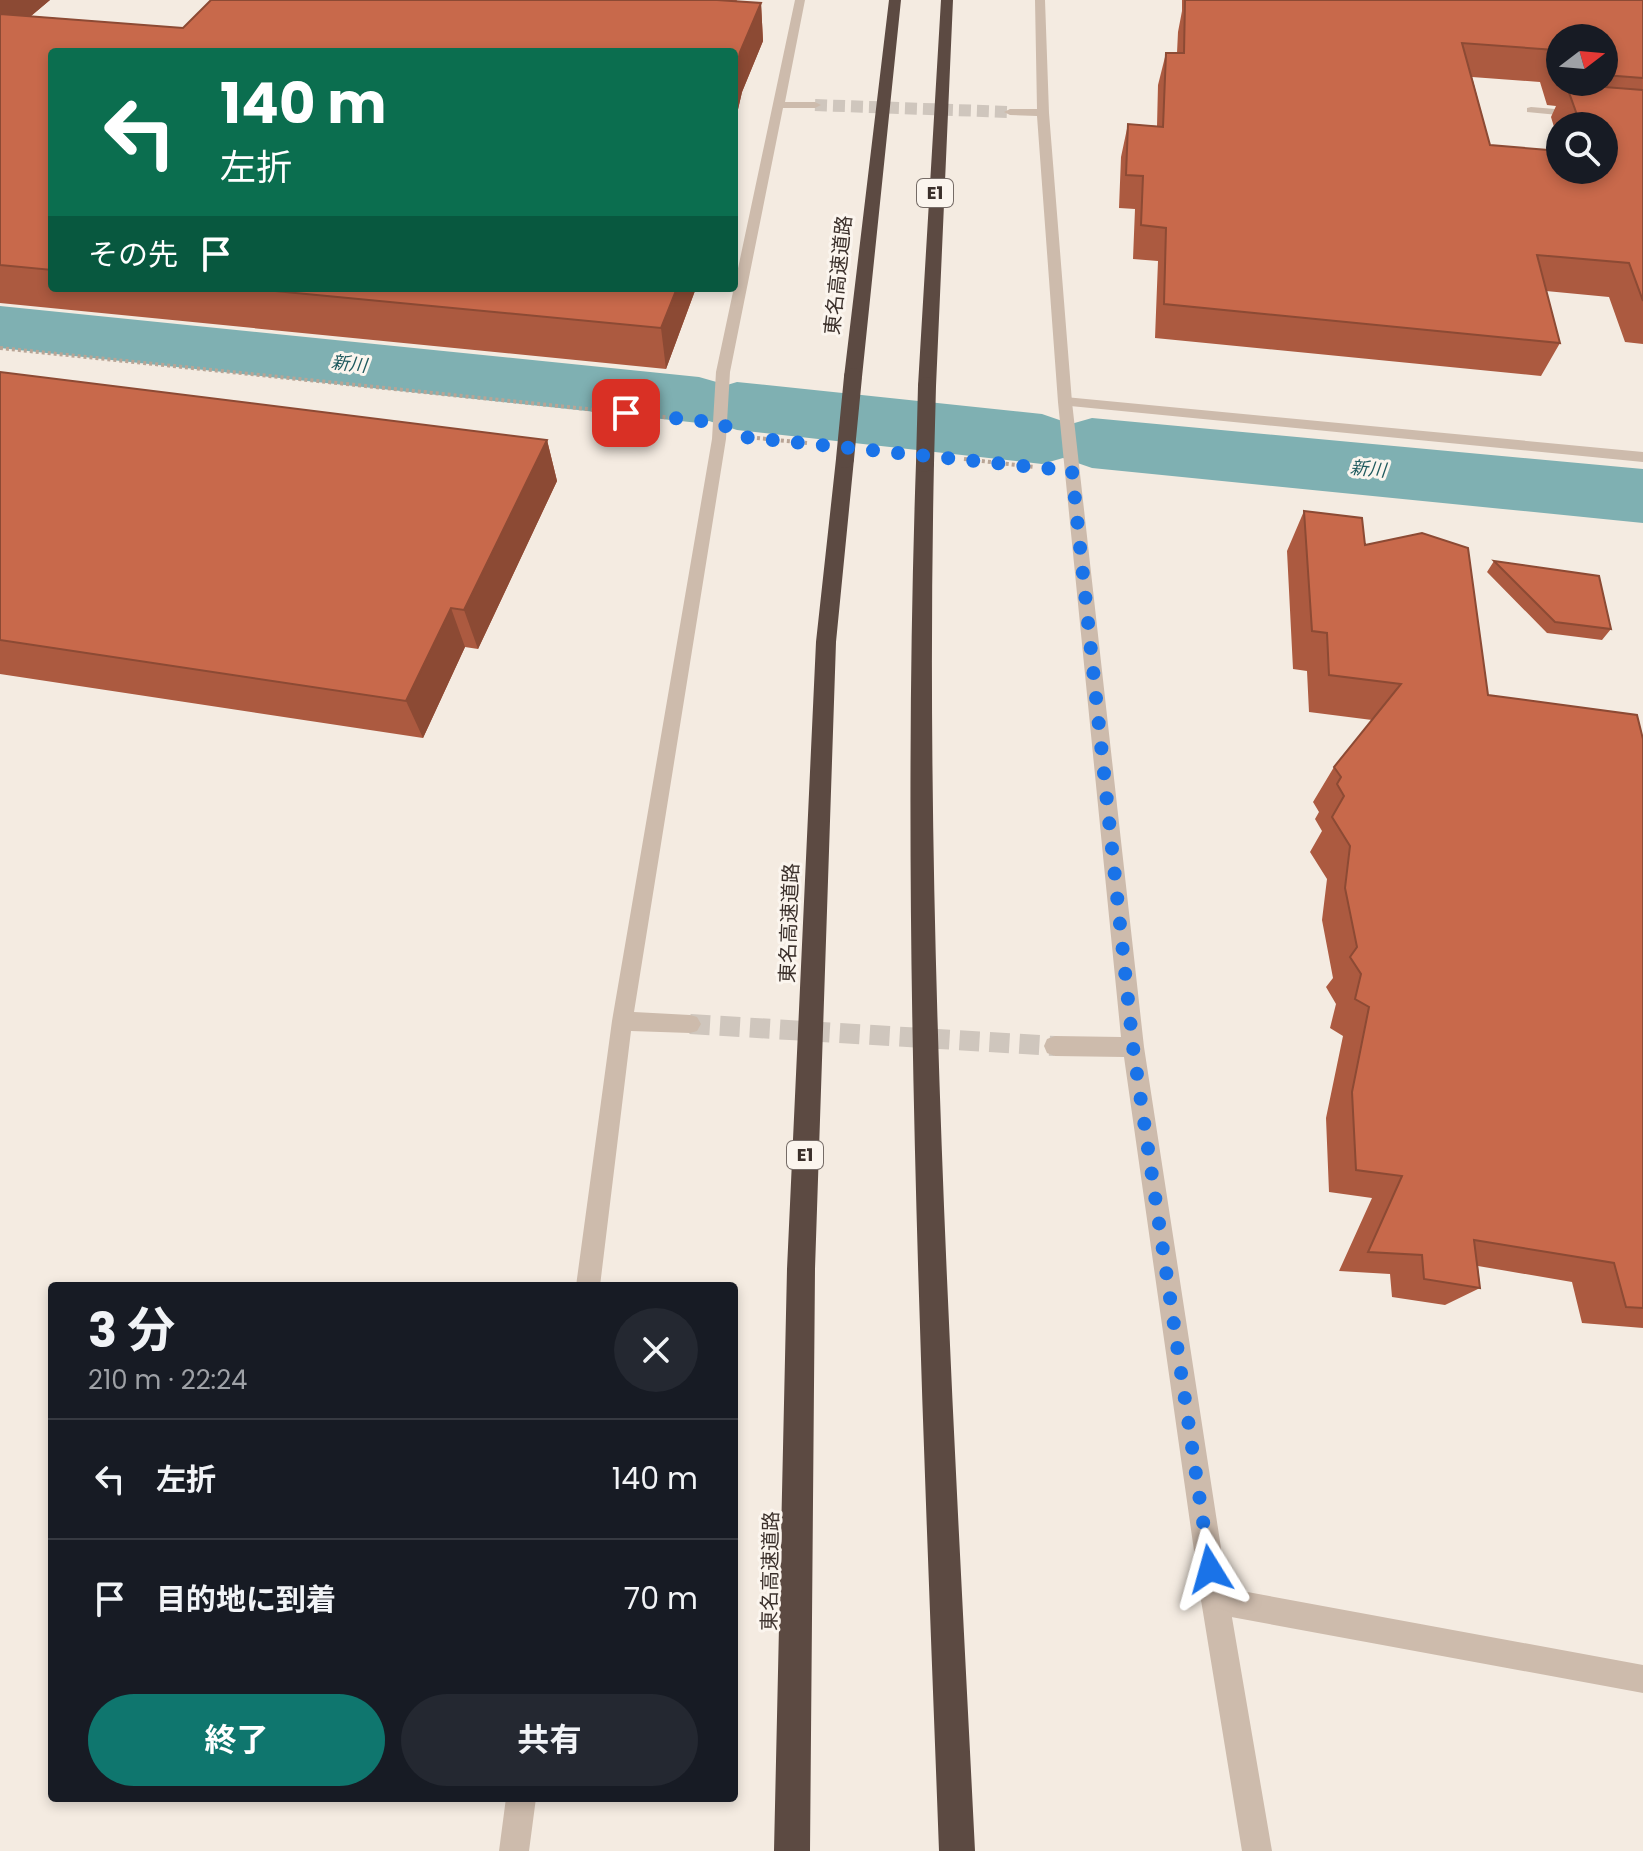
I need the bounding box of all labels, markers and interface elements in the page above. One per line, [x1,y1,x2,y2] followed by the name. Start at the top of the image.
[1546,24,1618,96] north arrow
[1546,24,1618,184] map controls
[220,64,387,143] text: 140 m
[88,80,192,184] icon: left
[1546,112,1618,184] button: search
[220,142,292,193] text: 左折
[917,179,953,207] road number: E1
[818,214,858,336] street label: 東名高速道路
[194,232,238,276] icon: arrive
[88,233,178,276] text: その先
[330,349,370,378] water label: 新川
[592,379,660,447] pin
[604,391,648,435] icon: arrive
[1349,454,1389,483] water label: 新川
[773,863,805,983] street label: 東名高速道路
[787,1141,823,1169] road number: E1
[88,1297,175,1364] text: 3 分
[614,1308,698,1392] button: close
[88,1362,247,1398] text: 210 m · 22:24
[88,1457,132,1501] icon: left
[612,1457,698,1500] text: 140 m
[156,1458,216,1501] text: 左折
[755,1511,785,1631] street label: 東名高速道路
[1168,1527,1252,1611] position arrow
[88,1577,132,1621] icon: arrive
[624,1577,698,1620] text: 70 m
[156,1578,336,1621] text: 目的地に到着
[88,1694,385,1786] button: 終了
[401,1694,698,1786] button: 共有

